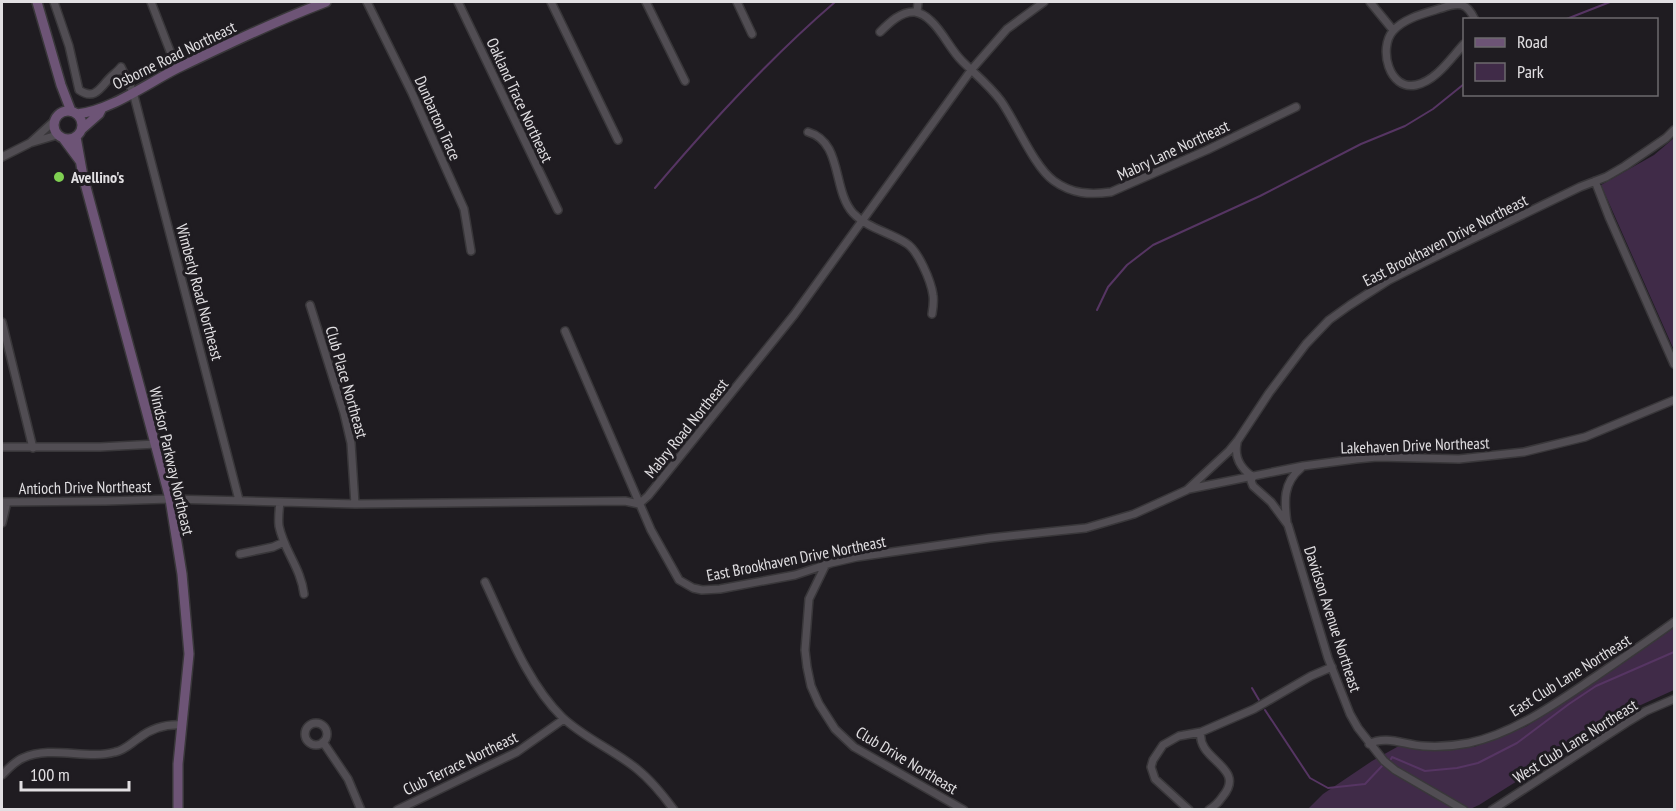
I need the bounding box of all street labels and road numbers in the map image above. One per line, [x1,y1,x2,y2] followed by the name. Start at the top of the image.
[109,16,239,94] street label: Osborne Road Northeast
[482,35,558,166] street label: Oakland Trace Northeast
[411,73,465,163] street label: Dunbarton Trace
[1114,115,1233,185] street label: Mabry Lane Northeast
[1359,189,1531,290] street label: East Brookhaven Drive Northeast
[172,222,228,363] street label: Wimberly Road Northeast
[321,324,373,441] street label: Club Place Northeast
[640,374,733,482] street label: Mabry Road Northeast
[145,385,199,538] street label: Windsor Parkway Northeast
[1340,432,1490,458] street label: Lakehaven Drive Northeast
[19,476,152,498] street label: Antioch Drive Northeast
[705,531,888,585] street label: East Brookhaven Drive Northeast
[1300,544,1366,695] street label: Davidson Avenue Northeast
[1506,629,1635,720] street label: East Club Lane Northeast
[1509,694,1641,787] street label: West Club Lane Northeast
[852,722,962,799] street label: Club Drive Northeast
[399,726,521,799] street label: Club Terrace Northeast

